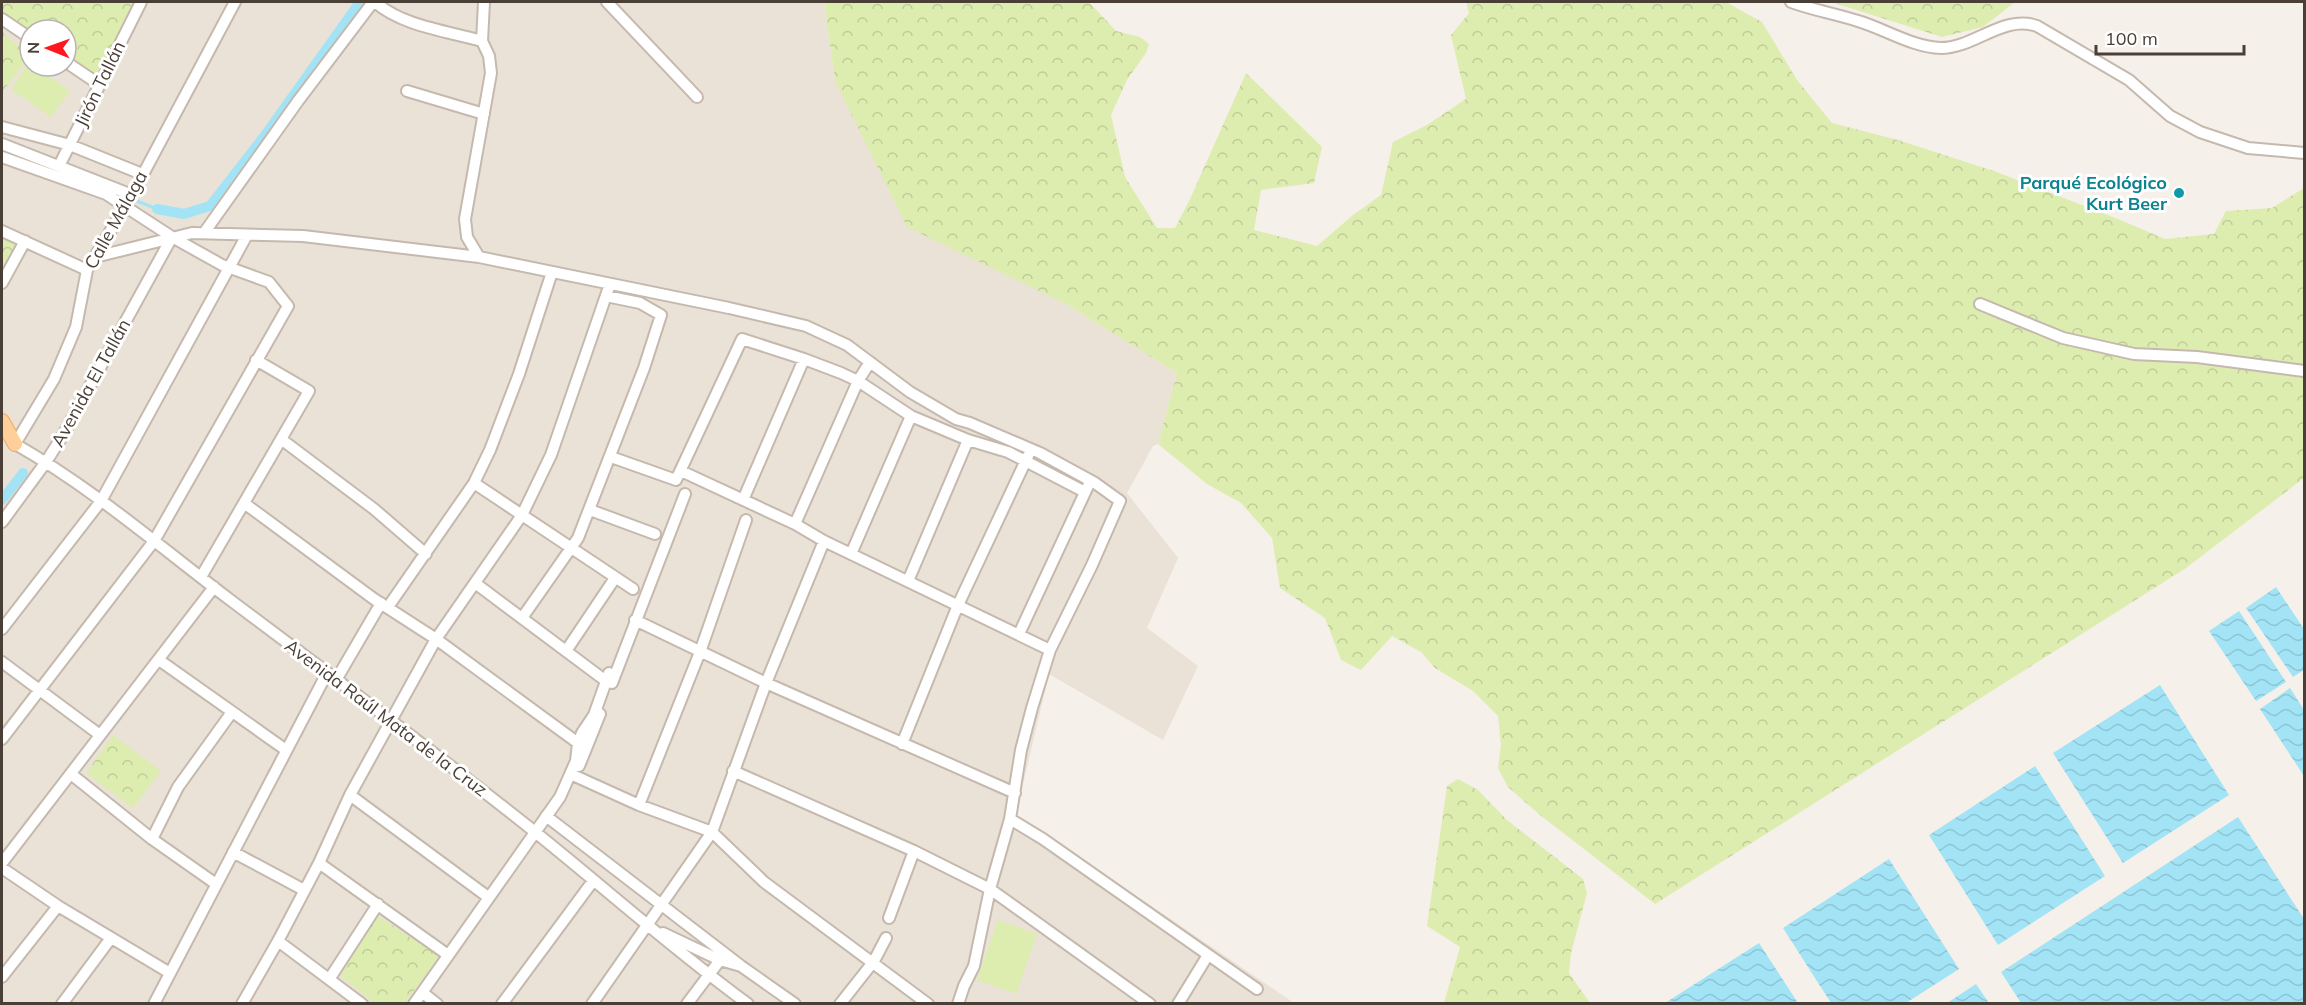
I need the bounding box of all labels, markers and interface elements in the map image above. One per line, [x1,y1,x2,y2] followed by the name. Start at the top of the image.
[18,18,78,78] north arrow
[2096,18,2244,56] scale bar
[2105,27,2158,50] text: 100 m
[69,37,130,130] street label: Jirón Tallán
[23,42,43,54] text: N
[79,167,152,273] street label: Calle Málaga
[2020,171,2168,215] place label: Parqué Ecológico Kurt Beer
[2172,186,2186,200] marker: Parqué Ecológico Kurt Beer
[46,315,135,451] street label: Avenida El Tallán
[281,634,492,801] street label: Avenida Raúl Mata de la Cruz

